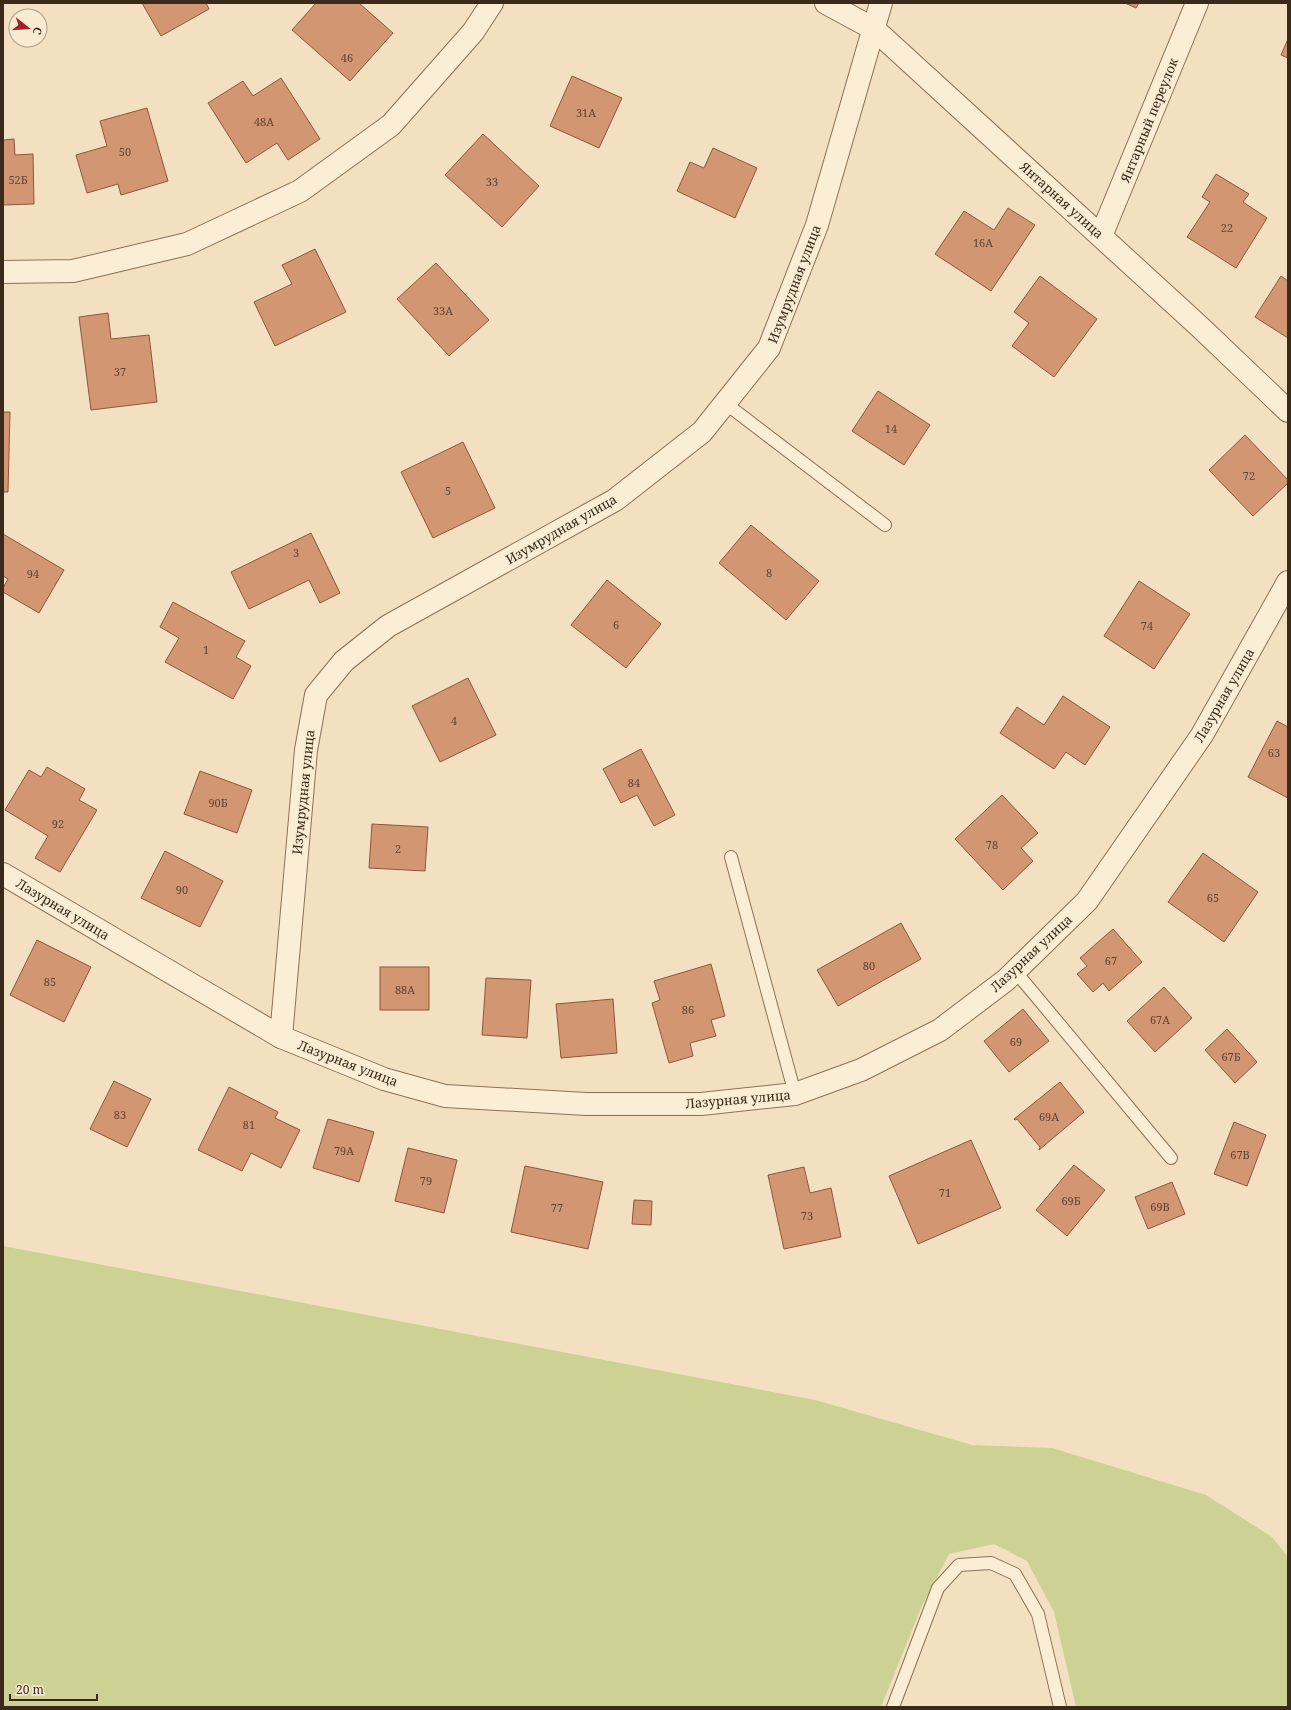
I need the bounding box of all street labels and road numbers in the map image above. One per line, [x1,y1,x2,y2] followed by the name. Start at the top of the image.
[1115,55,1182,186] street label: Янтарный переулок
[1016,157,1108,242] street label: Янтарная улица
[763,222,825,346] street label: Изумрудная улица
[502,490,620,568] street label: Изумрудная улица
[1190,645,1258,745] street label: Лазурная улица
[287,729,319,855] street label: Изумрудная улица
[13,874,113,944] street label: Лазурная улица
[986,910,1076,996] street label: Лазурная улица
[295,1036,401,1090] street label: Лазурная улица
[684,1085,792,1113] street label: Лазурная улица

